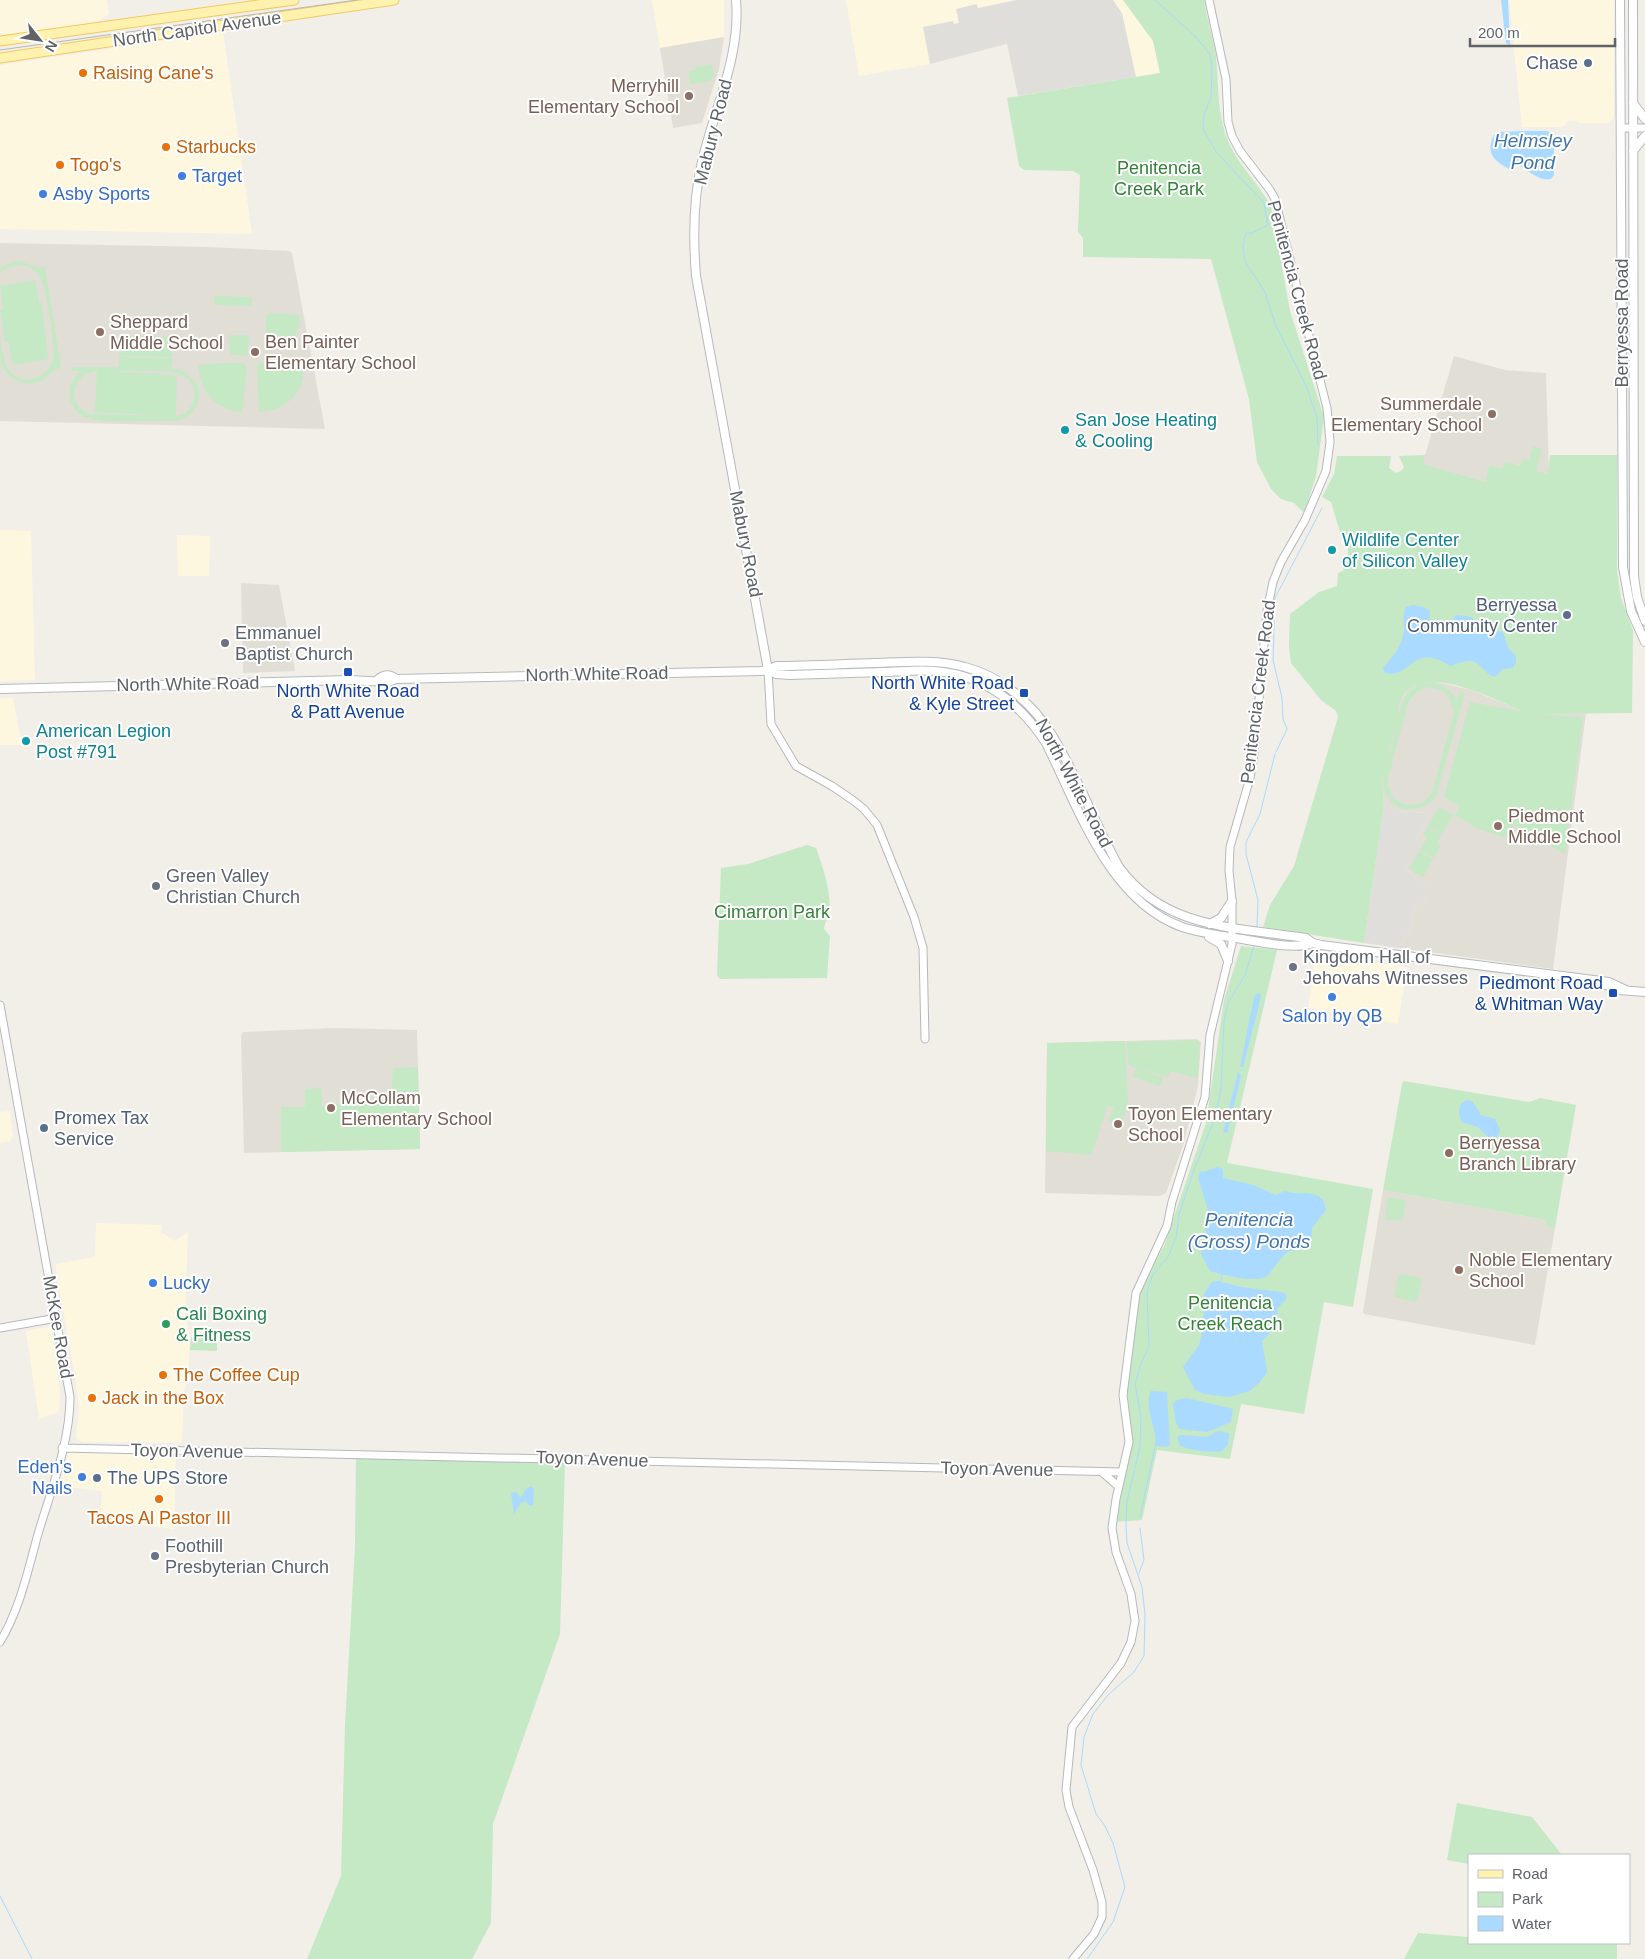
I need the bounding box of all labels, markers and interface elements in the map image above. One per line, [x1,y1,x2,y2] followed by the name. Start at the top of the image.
[112,7,282,51] street label: North Capitol Avenue
[15,15,65,65] north arrow
[1470,15,1615,47] scale bar
[1478,24,1520,41] text: 200 m
[42,38,61,55] text: N
[1526,53,1578,73] place label: Chase
[1582,57,1594,69] marker: Chase
[93,63,214,83] place label: Raising Cane's
[77,67,89,79] marker: Raising Cane's
[528,76,679,117] place label: Merryhill Elementary School
[690,77,736,187] street label: Mabury Road
[683,90,695,102] marker: Merryhill Elementary School
[1494,130,1574,173] water label: Helmsley Pond
[176,137,256,157] place label: Starbucks
[160,141,172,153] marker: Starbucks
[70,155,121,175] place label: Togo's
[1114,158,1205,199] park label: Penitencia Creek Park
[54,159,66,171] marker: Togo's
[192,166,242,186] place label: Target
[176,170,188,182] marker: Target
[53,184,150,204] place label: Asby Sports
[37,188,49,200] marker: Asby Sports
[1263,198,1331,382] street label: Penitencia Creek Road
[1612,258,1632,388] street label: Berryessa Road
[110,312,223,353] place label: Sheppard Middle School
[94,326,106,338] marker: Sheppard Middle School
[265,332,416,373] place label: Ben Painter Elementary School
[249,346,261,358] marker: Ben Painter Elementary School
[1331,394,1482,435] place label: Summerdale Elementary School
[1486,408,1498,420] marker: Summerdale Elementary School
[1075,410,1217,451] place label: San Jose Heating & Cooling
[1059,424,1071,436] marker: San Jose Heating & Cooling
[726,489,766,599] street label: Mabury Road
[1342,530,1468,571] place label: Wildlife Center of Silicon Valley
[1326,544,1338,556] marker: Wildlife Center of Silicon Valley
[1407,595,1558,636] place label: Berryessa Community Center
[1237,599,1279,785] street label: Penitencia Creek Road
[1561,609,1573,621] marker: Berryessa Community Center
[235,623,353,664] place label: Emmanuel Baptist Church
[219,637,231,649] marker: Emmanuel Baptist Church
[525,663,669,685] street label: North White Road
[342,666,354,678] marker: North White Road & Patt Avenue
[116,673,260,695] street label: North White Road
[871,673,1014,714] place label: North White Road & Kyle Street
[276,681,420,722] place label: North White Road & Patt Avenue
[1018,687,1030,699] marker: North White Road & Kyle Street
[1032,715,1116,851] street label: North White Road
[36,721,171,762] place label: American Legion Post #791
[20,735,32,747] marker: American Legion Post #791
[1508,806,1621,847] place label: Piedmont Middle School
[1492,820,1504,832] marker: Piedmont Middle School
[166,866,300,907] place label: Green Valley Christian Church
[150,880,162,892] marker: Green Valley Christian Church
[714,902,831,922] park label: Cimarron Park
[1303,947,1468,988] place label: Kingdom Hall of Jehovahs Witnesses
[1287,961,1299,973] marker: Kingdom Hall of Jehovahs Witnesses
[1475,973,1603,1014] place label: Piedmont Road & Whitman Way
[1607,987,1619,999] marker: Piedmont Road & Whitman Way
[1326,991,1338,1003] marker: Salon by QB
[1281,1006,1383,1026] place label: Salon by QB
[341,1088,492,1129] place label: McCollam Elementary School
[325,1102,337,1114] marker: McCollam Elementary School
[1128,1104,1272,1145] place label: Toyon Elementary School
[54,1108,149,1149] place label: Promex Tax Service
[1112,1118,1124,1130] marker: Toyon Elementary School
[38,1122,50,1134] marker: Promex Tax Service
[1459,1133,1576,1174] place label: Berryessa Branch Library
[1443,1147,1455,1159] marker: Berryessa Branch Library
[1188,1209,1311,1252] water label: Penitencia (Gross) Ponds
[1469,1250,1612,1291] place label: Noble Elementary School
[1453,1264,1465,1276] marker: Noble Elementary School
[163,1273,210,1293] place label: Lucky
[39,1274,77,1380] street label: McKee Road
[147,1277,159,1289] marker: Lucky
[1177,1293,1283,1334] park label: Penitencia Creek Reach
[176,1304,267,1345] place label: Cali Boxing & Fitness
[160,1318,172,1330] marker: Cali Boxing & Fitness
[173,1365,300,1385] place label: The Coffee Cup
[157,1369,169,1381] marker: The Coffee Cup
[102,1388,224,1408] place label: Jack in the Box
[86,1392,98,1404] marker: Jack in the Box
[130,1440,244,1462] street label: Toyon Avenue
[535,1447,649,1471] street label: Toyon Avenue
[18,1457,72,1498] place label: Eden's Nails
[940,1458,1054,1480] street label: Toyon Avenue
[107,1468,228,1488] place label: The UPS Store
[76,1471,88,1483] marker: Eden's Nails
[91,1472,103,1484] marker: The UPS Store
[153,1493,165,1505] marker: Tacos Al Pastor III
[87,1508,231,1528] place label: Tacos Al Pastor III
[165,1536,329,1577] place label: Foothill Presbyterian Church
[149,1550,161,1562] marker: Foothill Presbyterian Church
[1468,1854,1630,1944] legend
[1512,1865,1548,1882] text: Road
[1512,1890,1543,1907] text: Park
[1512,1915,1551,1932] text: Water

